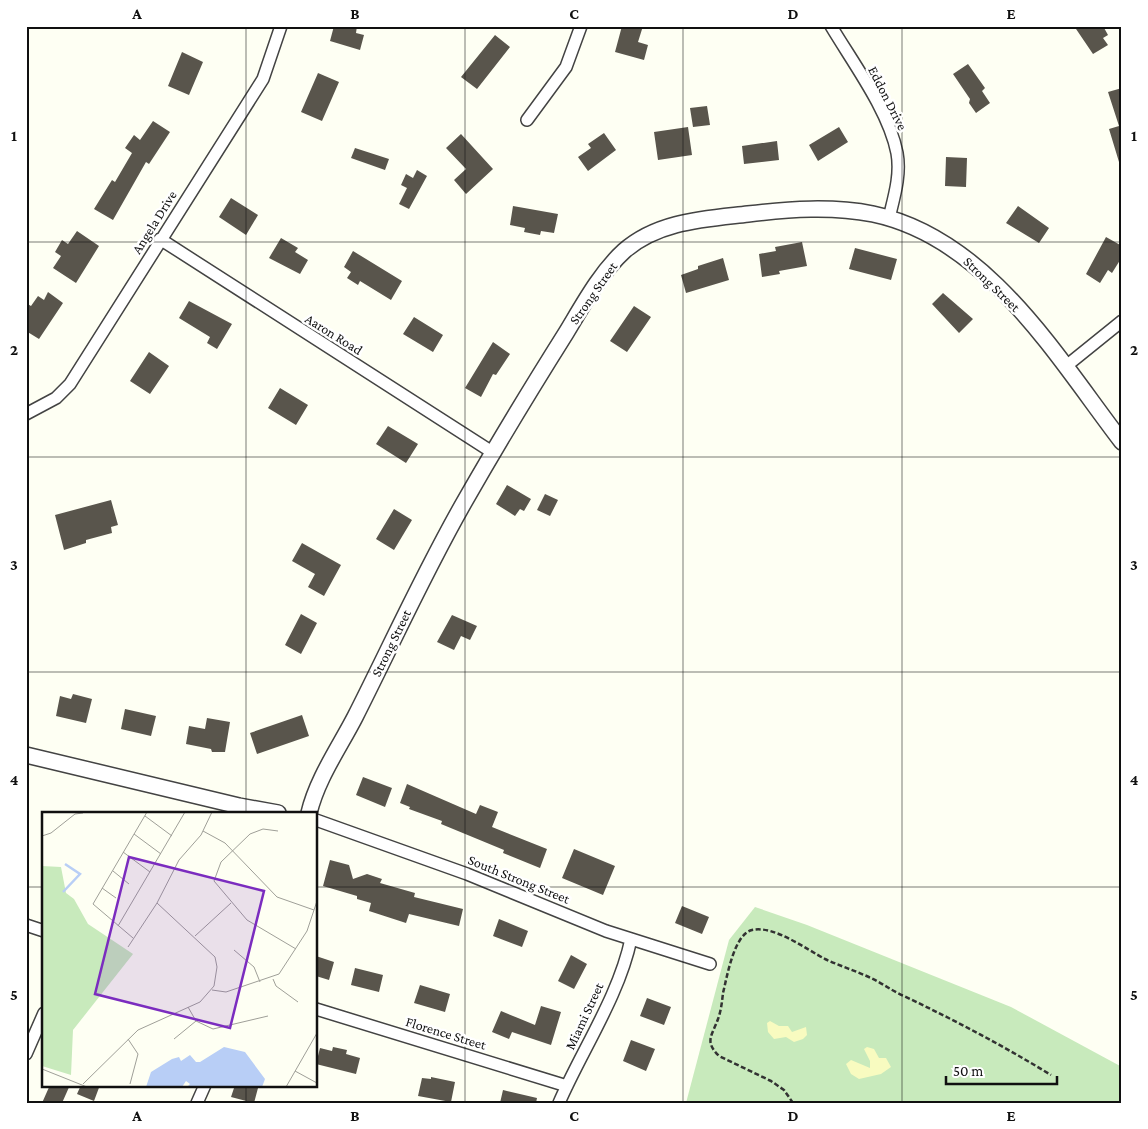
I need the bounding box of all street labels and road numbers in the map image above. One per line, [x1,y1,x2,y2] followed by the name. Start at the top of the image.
[865,63,911,133] street label: Eddon Drive
[128,187,180,257] street label: Angela Drive
[960,253,1024,315] street label: Strong Street
[566,258,621,327] street label: Strong Street
[302,310,366,358] street label: Aaron Road
[368,607,414,679] street label: Strong Street
[466,851,572,907] street label: South Strong Street
[562,980,607,1052] street label: Miami Street
[404,1013,488,1053] street label: Florence Street

